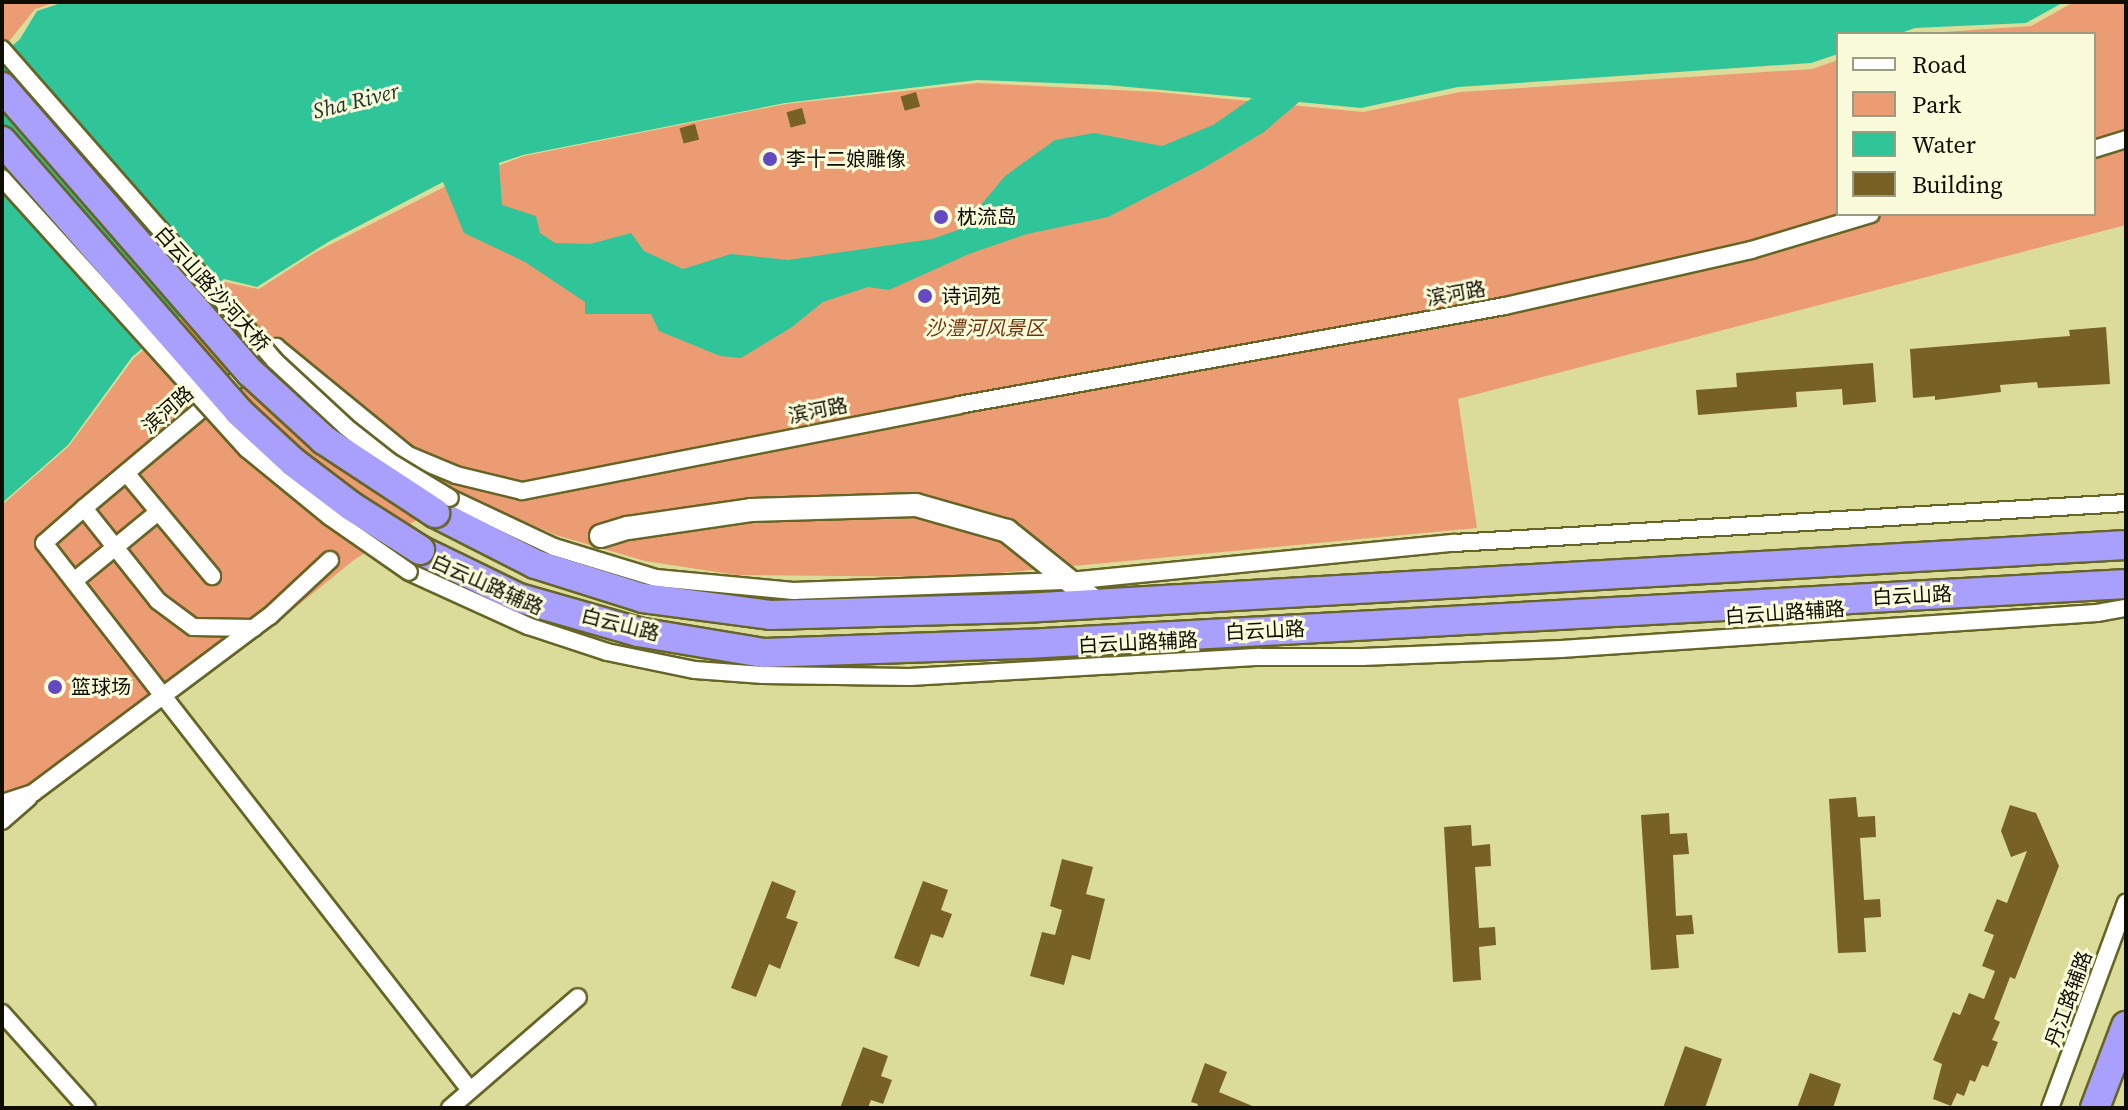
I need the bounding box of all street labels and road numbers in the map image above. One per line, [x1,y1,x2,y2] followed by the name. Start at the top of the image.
[150,222,274,356] street label: 白云山路沙河大桥
[1424,277,1488,311] street label: 滨河路
[137,381,199,439] street label: 滨河路
[786,393,850,429] street label: 滨河路
[427,550,547,620] street label: 白云山路辅路
[1871,582,1953,610] street label: 白云山路
[1724,597,1846,629] street label: 白云山路辅路
[578,604,662,646] street label: 白云山路
[1224,617,1306,645] street label: 白云山路
[1077,628,1199,658] street label: 白云山路辅路
[2041,948,2097,1050] street label: 丹江路辅路

